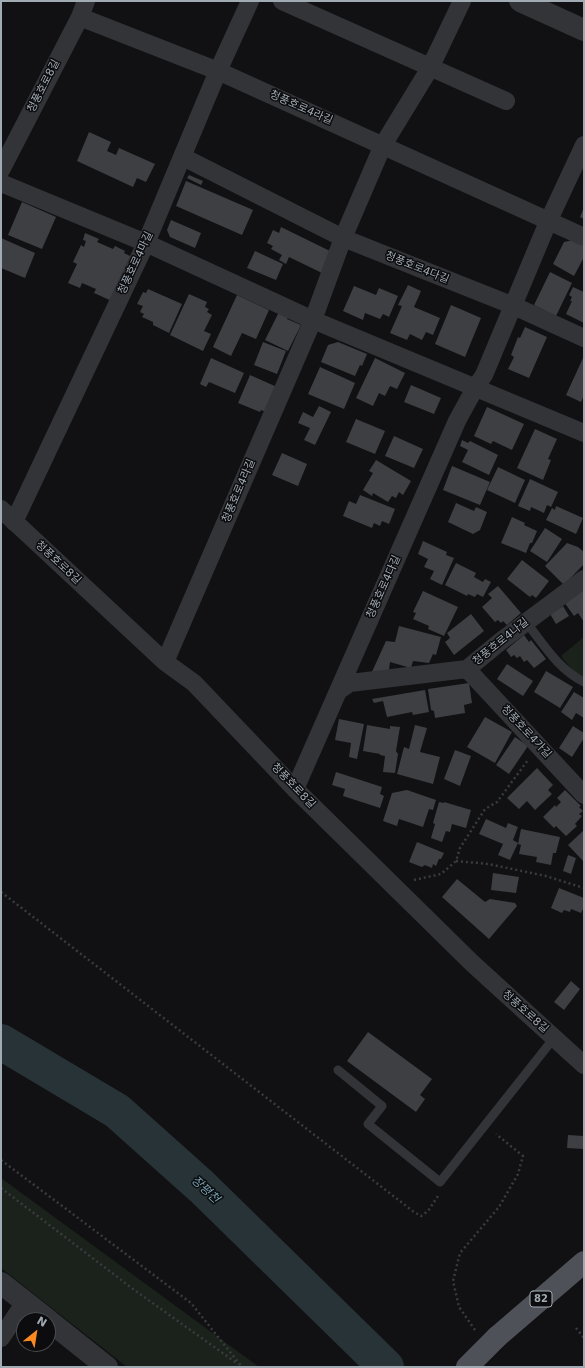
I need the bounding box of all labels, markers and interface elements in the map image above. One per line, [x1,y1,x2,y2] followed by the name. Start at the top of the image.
[25,57,63,115] street label: 청풍호로8길
[267,88,335,128] street label: 청풍호로4라길
[116,230,156,296] street label: 청풍호로4마길
[383,249,451,287] street label: 청풍호로4다길
[220,457,258,525] street label: 청풍호로4라길
[32,539,84,587] street label: 청풍호로8길
[364,553,404,621] street label: 청풍호로4다길
[471,616,531,668] street label: 청풍호로4나길
[498,703,554,761] street label: 청풍호로4가길
[268,761,318,811] street label: 청풍호로8길
[499,988,551,1036] street label: 청풍호로8길
[188,1173,222,1207] water label: 장평천
[530,1291,552,1307] road number: 82
[16,1312,56,1352] north arrow
[35,1314,49,1330] text: N

